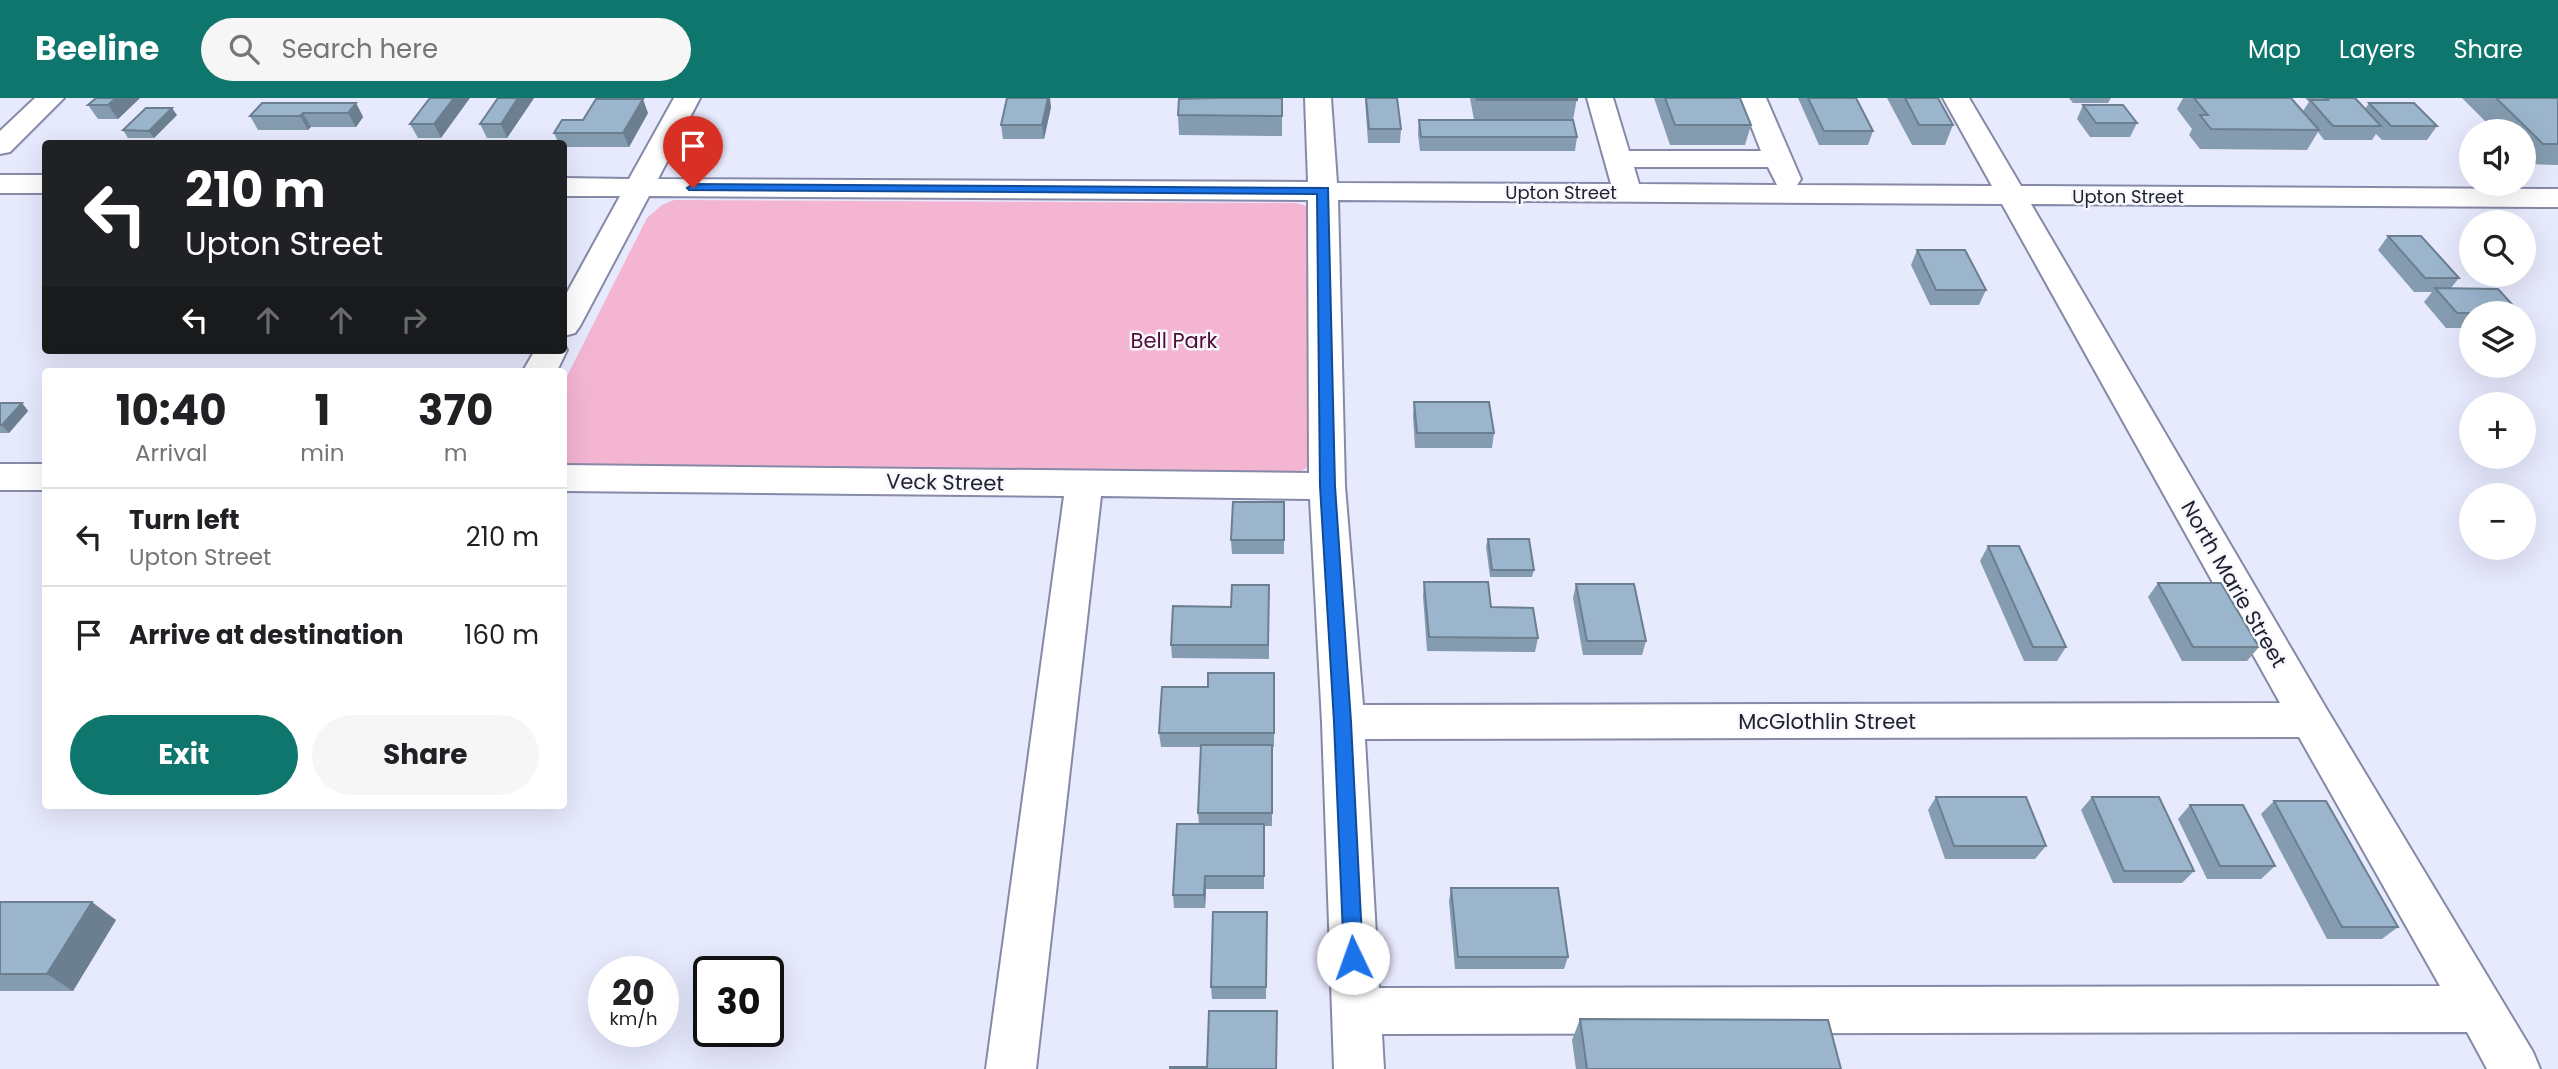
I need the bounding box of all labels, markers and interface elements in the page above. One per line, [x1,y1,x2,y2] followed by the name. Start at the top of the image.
[201,18,691,81] search box
[35,25,159,72] text: Beeline
[225,30,263,68] icon: search
[281,31,438,67] text: Search here
[2248,33,2301,66] text: Map
[2339,33,2415,66] text: Layers
[2453,33,2523,66] text: Share
[663,116,723,188] pin
[2459,119,2536,560] map controls
[2459,119,2536,196] button: sound
[674,127,712,165] icon: arrive
[185,156,326,224] text: 210 m
[70,168,161,259] icon: left
[1505,180,1617,205] street label: Upton Street
[2072,184,2184,209] street label: Upton Street
[2459,210,2536,287] button: search
[185,221,383,266] text: Upton Street
[176,301,214,339] icon: left
[249,301,287,339] icon: ahead
[322,301,360,339] icon: ahead
[395,301,433,339] icon: right
[2459,301,2536,378] button: layers
[1131,326,1218,355] park label: Bell Park
[116,381,227,440] text: 10:40
[314,381,330,440] text: 1
[418,381,493,440] text: 370
[2459,392,2536,469] button: +
[135,437,207,469] text: Arrival
[300,437,344,469] text: min
[444,437,468,469] text: m
[886,466,1004,498] street label: Veck Street
[2459,483,2536,560] button: −
[2174,495,2294,673] street label: North Marie Street
[129,502,240,538] text: Turn left
[70,518,108,556] icon: left
[466,519,539,555] text: 210 m
[129,541,271,573] text: Upton Street
[70,616,108,654] icon: arrive
[129,617,404,653] text: Arrive at destination
[464,617,539,653] text: 160 m
[1738,707,1916,736] street label: McGlothlin Street
[70,715,298,795] button: Exit
[312,715,539,795] button: Share
[1316,921,1390,995] position arrow
[693,956,784,1047] speed limit sign: 30
[612,968,655,1017] text: 20
[610,1006,657,1031] text: km/h

